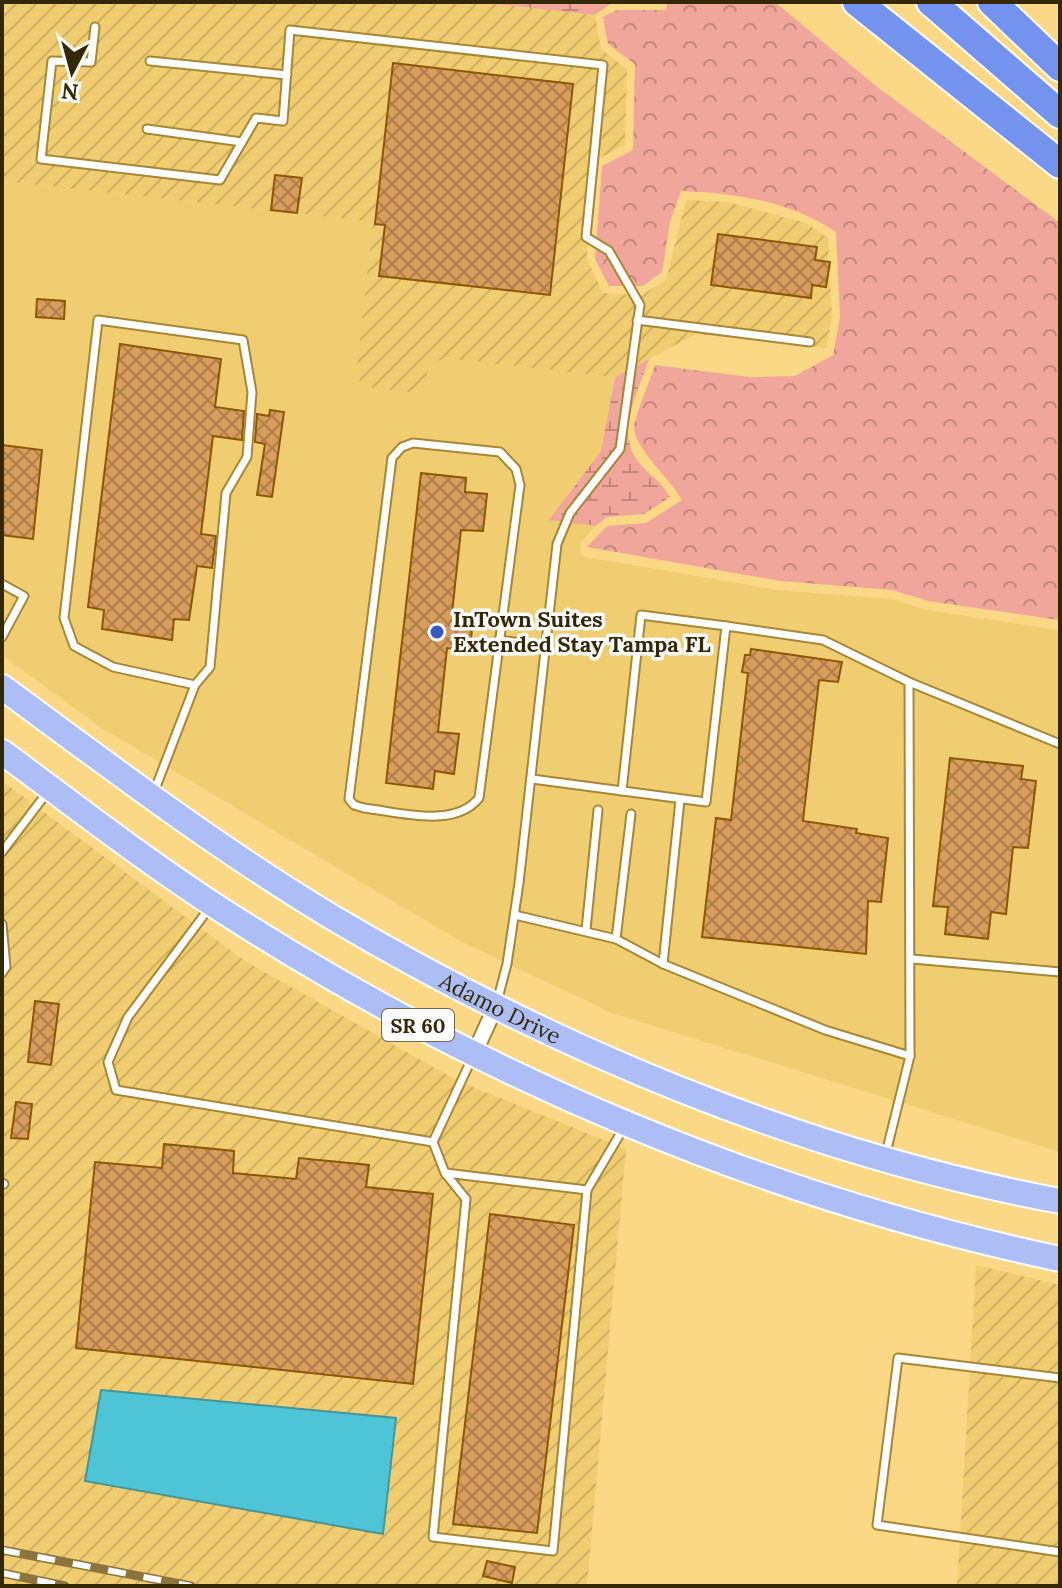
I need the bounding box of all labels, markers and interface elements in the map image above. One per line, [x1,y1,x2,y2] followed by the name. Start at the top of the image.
[32,32,112,112] north arrow
[60,77,80,107] text: N
[453,605,711,658] place label: InTown Suites Extended Stay Tampa FL
[428,623,446,641] marker: InTown Suites Extended Stay Tampa FL
[434,966,565,1050] street label: Adamo Drive
[382,1009,454,1041] road number: SR 60

